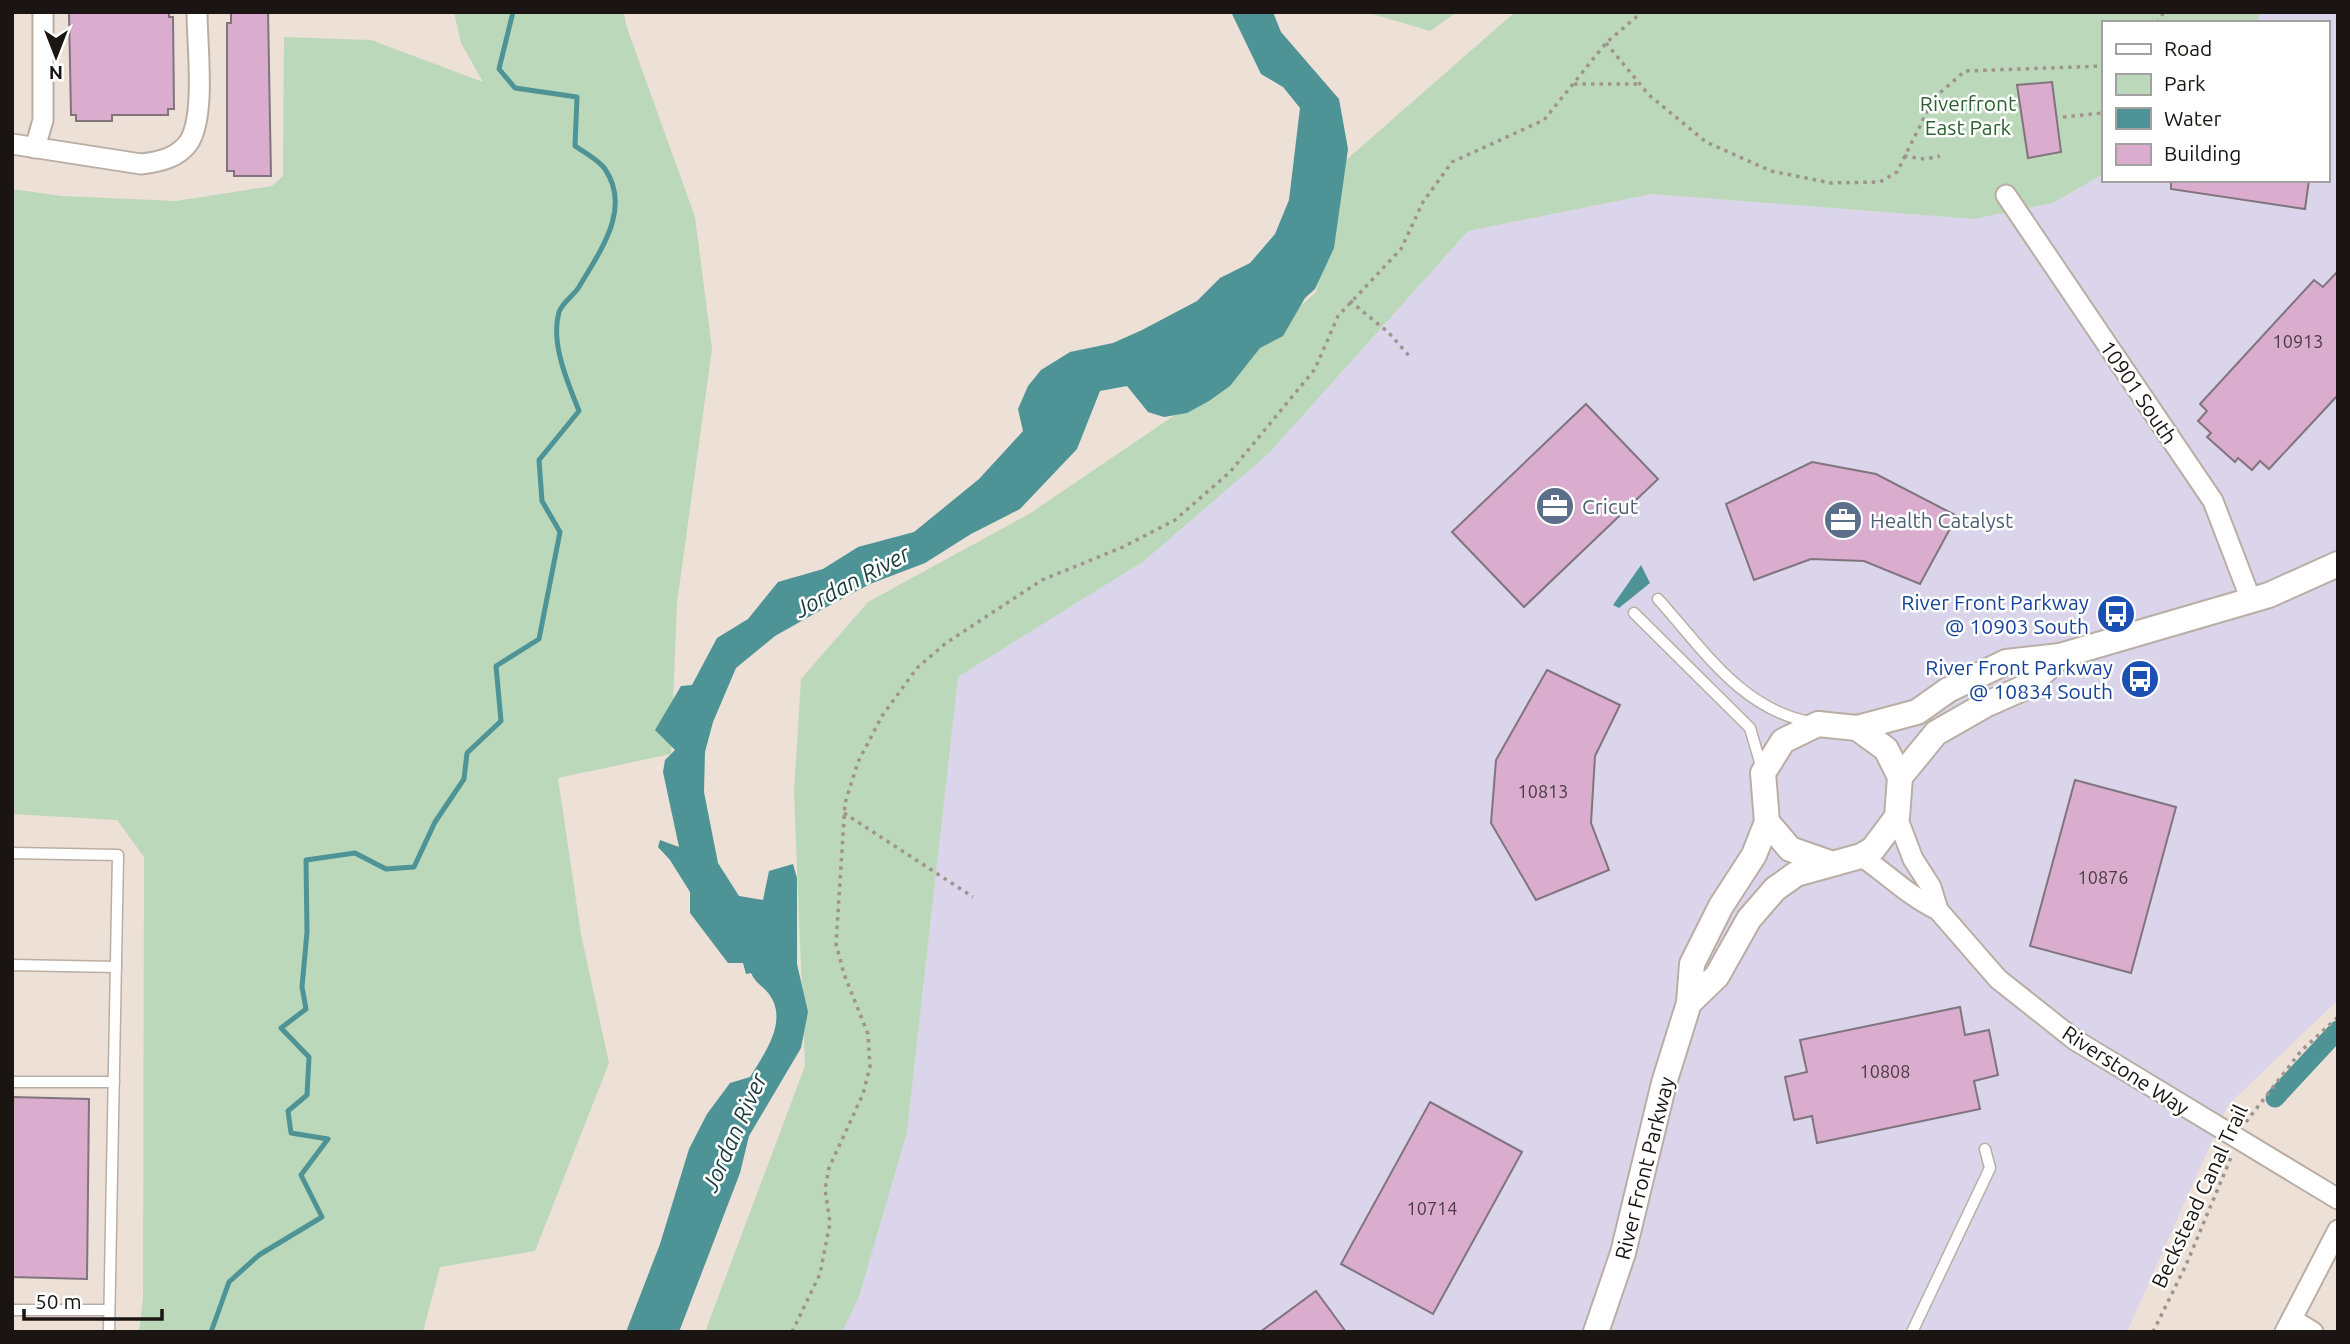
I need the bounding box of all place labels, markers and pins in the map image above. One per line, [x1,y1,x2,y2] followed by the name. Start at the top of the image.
[1534,485,1576,527] office icon: Cricut
[1582,494,1638,518] place label: Cricut
[1822,499,1864,541] office icon: Health Catalyst
[1870,508,2013,532] place label: Health Catalyst
[1901,590,2089,638] place label: River Front Parkway @ 10903 South
[2095,593,2137,635] bus stop icon: River Front Parkway @ 10903 South
[1925,655,2113,703] place label: River Front Parkway @ 10834 South
[2119,658,2161,700] bus stop icon: River Front Parkway @ 10834 South

